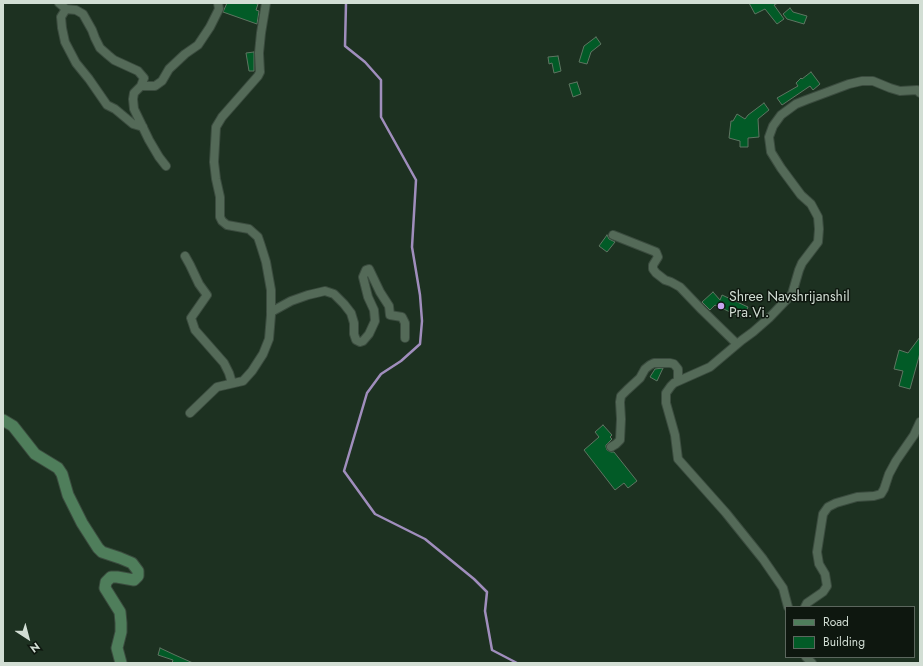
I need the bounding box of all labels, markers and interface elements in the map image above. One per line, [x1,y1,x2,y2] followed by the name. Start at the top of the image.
[729,290,850,322] place label: Shree Navshrijanshil Pra.Vi.
[716,301,726,311] marker: Shree Navshrijanshil Pra.Vi.
[785,606,915,658] legend
[823,613,849,631] text: Road
[8,618,48,658] north arrow
[823,633,865,651] text: Building
[27,639,43,657] text: N

